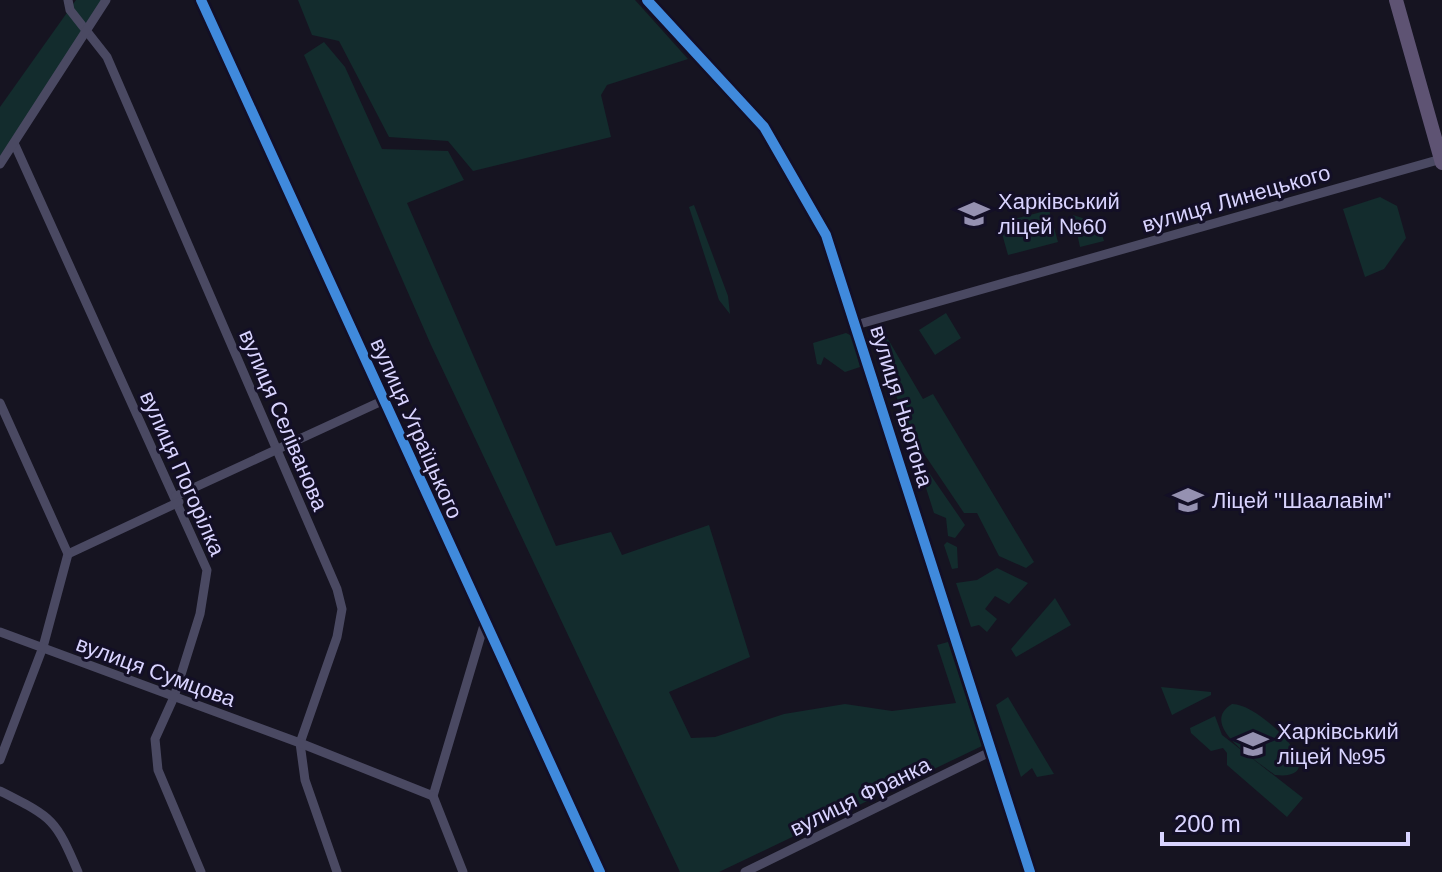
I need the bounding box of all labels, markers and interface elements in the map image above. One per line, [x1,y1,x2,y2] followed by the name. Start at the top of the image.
[1139,160,1333,237] street label: вулиця Линецького
[998,189,1120,239] place label: Харківський ліцей №60
[957,197,991,231] school or university icon: Харківський ліцей №60
[865,322,938,491] street label: вулиця Ньютона
[234,326,333,515] street label: вулиця Селіванова
[365,334,468,522] street label: вулиця Уграїцького
[135,387,230,560] street label: вулиця Погорілка
[1171,483,1205,517] school or university icon: Ліцей "Шаалавім"
[1212,488,1391,513] place label: Ліцей "Шаалавім"
[73,631,240,712] street label: вулиця Сумцова
[1277,719,1399,769] place label: Харківський ліцей №95
[1236,727,1270,761] school or university icon: Харківський ліцей №95
[786,751,935,841] street label: вулиця Франка
[1162,796,1408,846] scale bar
[1174,810,1241,837] text: 200 m

